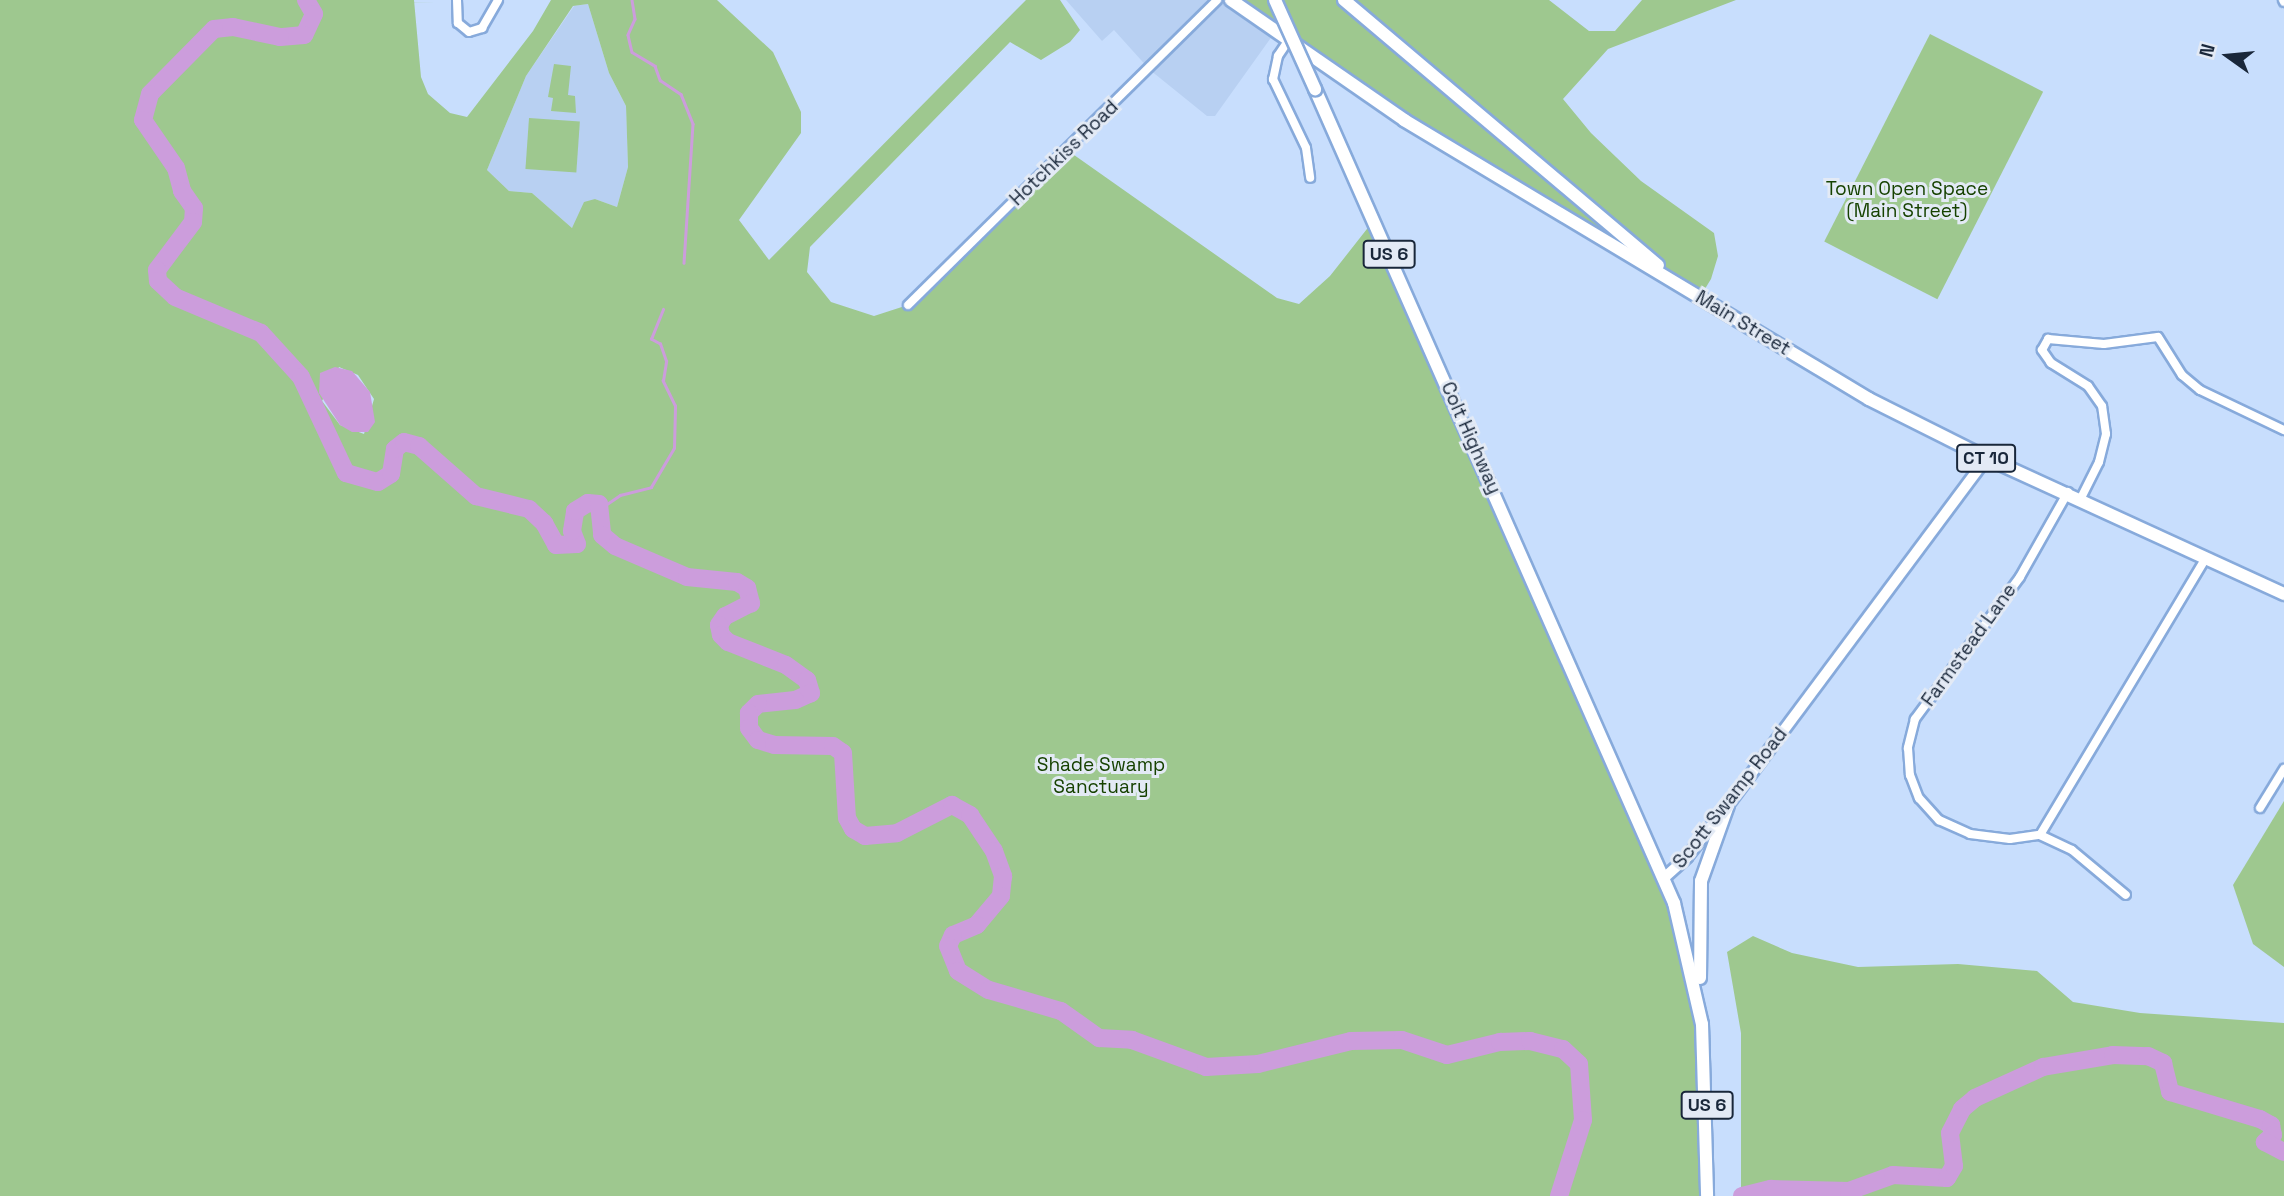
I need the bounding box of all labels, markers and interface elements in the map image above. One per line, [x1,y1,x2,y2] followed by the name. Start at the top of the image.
[2193,21,2263,91] north arrow
[2194,41,2221,60] text: N
[1005,96,1123,210] street label: Hotchkiss Road
[1826,178,1988,222] park label: Town Open Space (Main Street)
[1361,240,1417,268] road number: US 6
[1691,286,1795,360] street label: Main Street
[1436,378,1506,498] street label: Colt Highway
[1954,444,2018,472] road number: CT 10
[1917,579,2021,711] street label: Farmstead Lane
[1668,723,1792,873] street label: Scott Swamp Road
[1037,754,1165,798] park label: Shade Swamp Sanctuary
[1679,1090,1735,1120] road number: US 6

